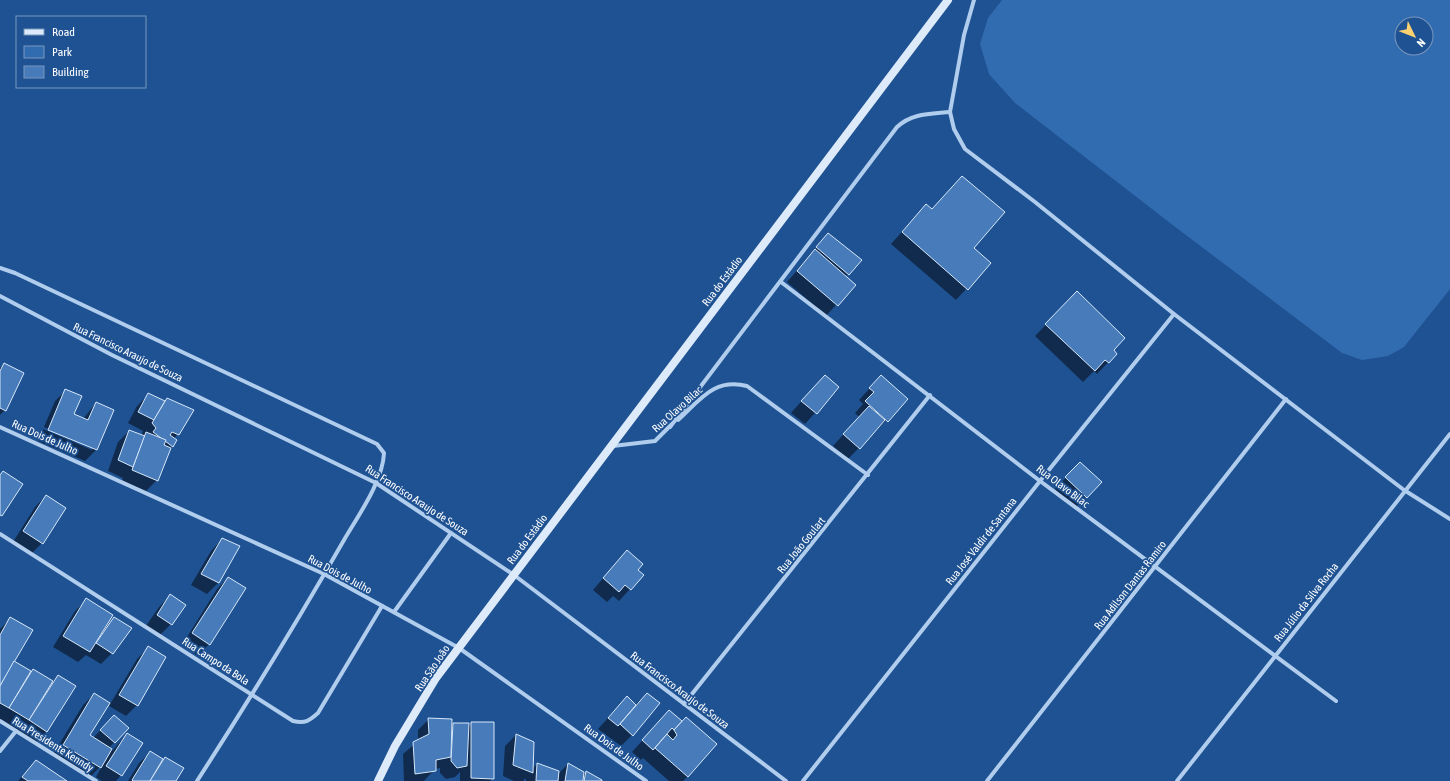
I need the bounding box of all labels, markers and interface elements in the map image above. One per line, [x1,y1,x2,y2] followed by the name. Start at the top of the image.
[16,16,146,88] legend
[1394,16,1434,56] north arrow
[52,25,75,39] text: Road
[1415,36,1428,49] text: N
[52,45,73,59] text: Park
[52,65,90,79] text: Building
[699,254,745,308] street label: Rua do Estádio
[71,320,185,384] street label: Rua Francisco Araujo de Souza
[650,383,705,434] street label: Rua Olavo Bilac
[10,417,80,457] street label: Rua Dois de Julho
[363,462,471,538] street label: Rua Francisco Araujo de Souza
[1034,462,1092,510] street label: Rua Olavo Bilac
[943,495,1019,587] street label: Rua José Valdir de Santana
[504,512,550,566] street label: Rua do Estádio
[775,515,827,575] street label: Rua João Goulart
[1092,538,1168,632] street label: Rua Adilson Dantas Ramiro
[306,552,374,596] street label: Rua Dois de Julho
[1272,560,1340,644] street label: Rua Júlio da Silva Rocha
[180,635,252,687] street label: Rua Campo da Bola
[412,643,452,693] street label: Rua São João
[628,649,732,731] street label: Rua Francisco Araujo de Souza
[10,714,96,774] street label: Rua Presidente Kenndy
[582,721,646,773] street label: Rua Dois de Julho

